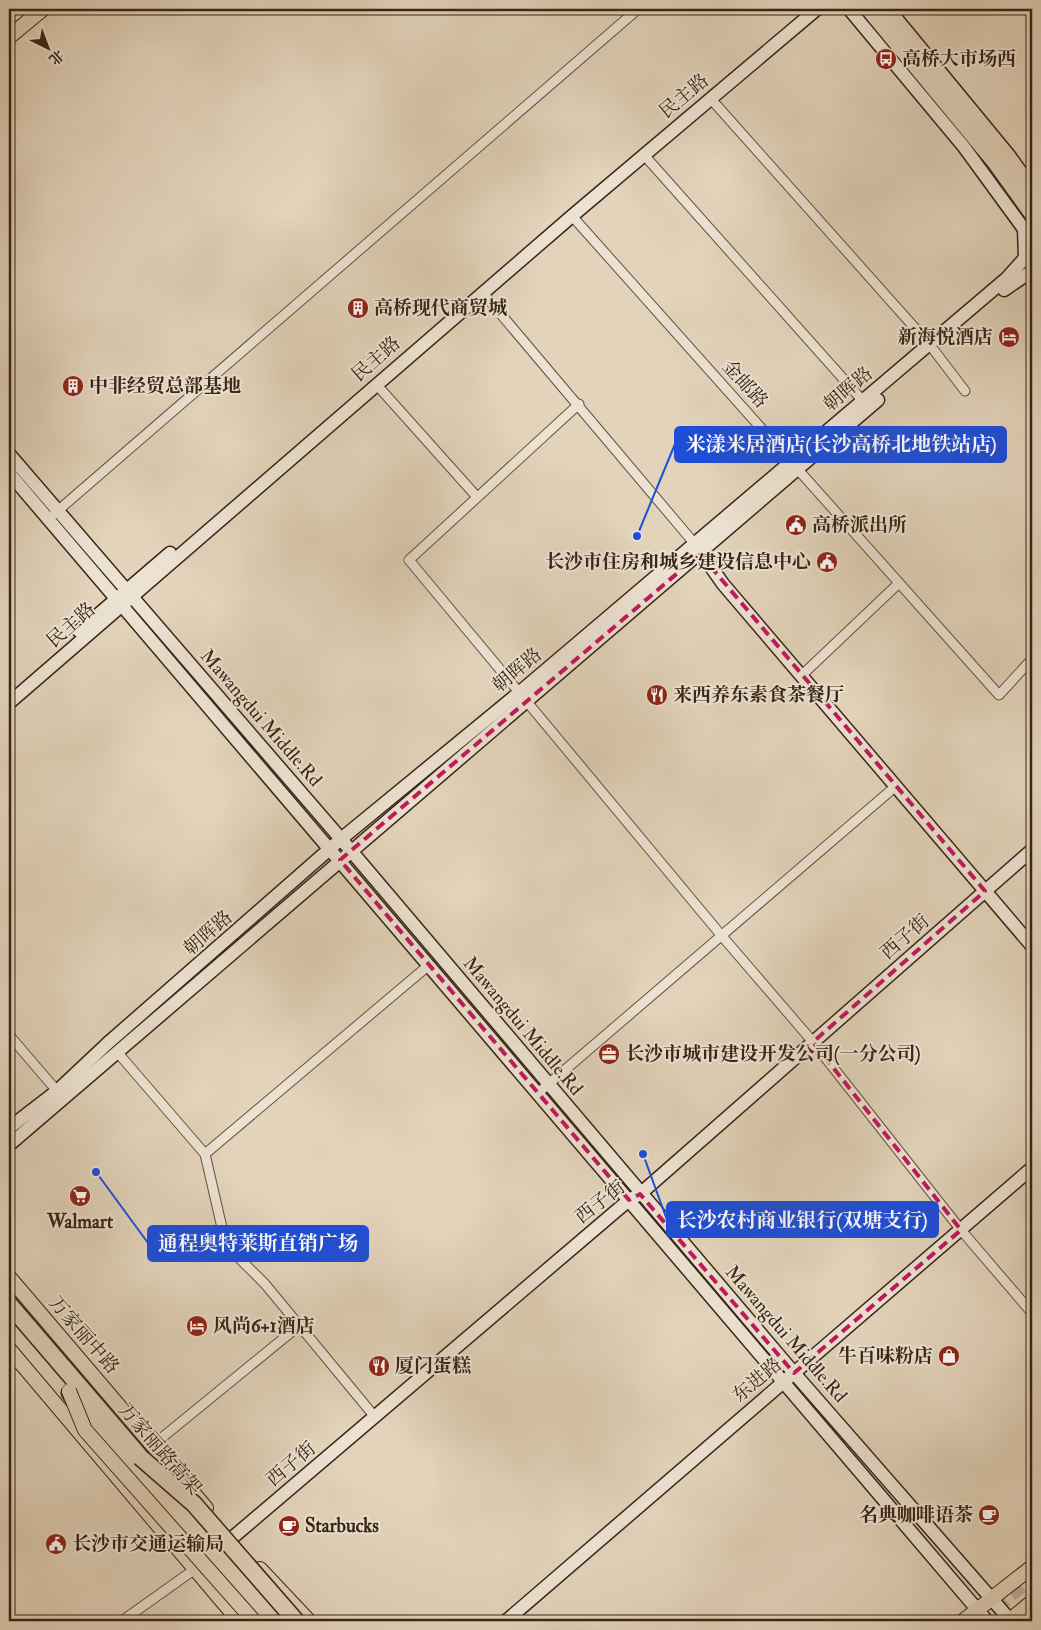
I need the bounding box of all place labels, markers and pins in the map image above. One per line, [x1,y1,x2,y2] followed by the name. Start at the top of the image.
[874,47,898,71] bus stop icon: 高桥大市场西
[902,47,1016,71] place label: 高桥大市场西
[346,296,370,320] building icon: 高桥现代商贸城
[374,296,507,320] place label: 高桥现代商贸城
[898,325,993,349] place label: 新海悦酒店
[997,325,1021,349] hotel icon: 新海悦酒店
[61,374,85,398] building icon: 中非经贸总部基地
[89,374,241,398] place label: 中非经贸总部基地
[675,427,1006,462] callout: 米漾米居酒店(长沙高桥北地铁站店)
[784,513,808,537] public building icon: 高桥派出所
[812,513,907,537] place label: 高桥派出所
[545,550,811,574] place label: 长沙市住房和城乡建设信息中心
[815,550,839,574] public building icon: 长沙市住房和城乡建设信息中心
[645,683,669,707] restaurant icon: 来西养东素食茶餐厅
[673,683,844,707] place label: 来西养东素食茶餐厅
[597,1042,621,1066] office icon: 长沙市城市建设开发公司(一分公司)
[625,1042,920,1066] place label: 长沙市城市建设开发公司(一分公司)
[68,1184,92,1208] supermarket icon: Walmart
[667,1202,938,1237] callout: 长沙农村商业银行(双塘支行)
[46,1210,114,1234] place label: Walmart
[148,1226,368,1261] callout: 通程奥特莱斯直销广场
[185,1314,209,1338] hotel icon: 风尚6+1酒店
[213,1314,315,1338] place label: 风尚6+1酒店
[838,1344,933,1368] place label: 牛百味粉店
[937,1344,961,1368] shop icon: 牛百味粉店
[367,1354,391,1378] restaurant icon: 厦门蛋糕
[395,1354,471,1378] place label: 厦门蛋糕
[859,1503,973,1527] place label: 名典咖啡语茶
[977,1503,1001,1527] cafe icon: 名典咖啡语茶
[277,1514,301,1538] cafe icon: Starbucks
[305,1514,379,1538] place label: Starbucks
[44,1532,68,1556] public building icon: 长沙市交通运输局
[72,1532,224,1556] place label: 长沙市交通运输局

